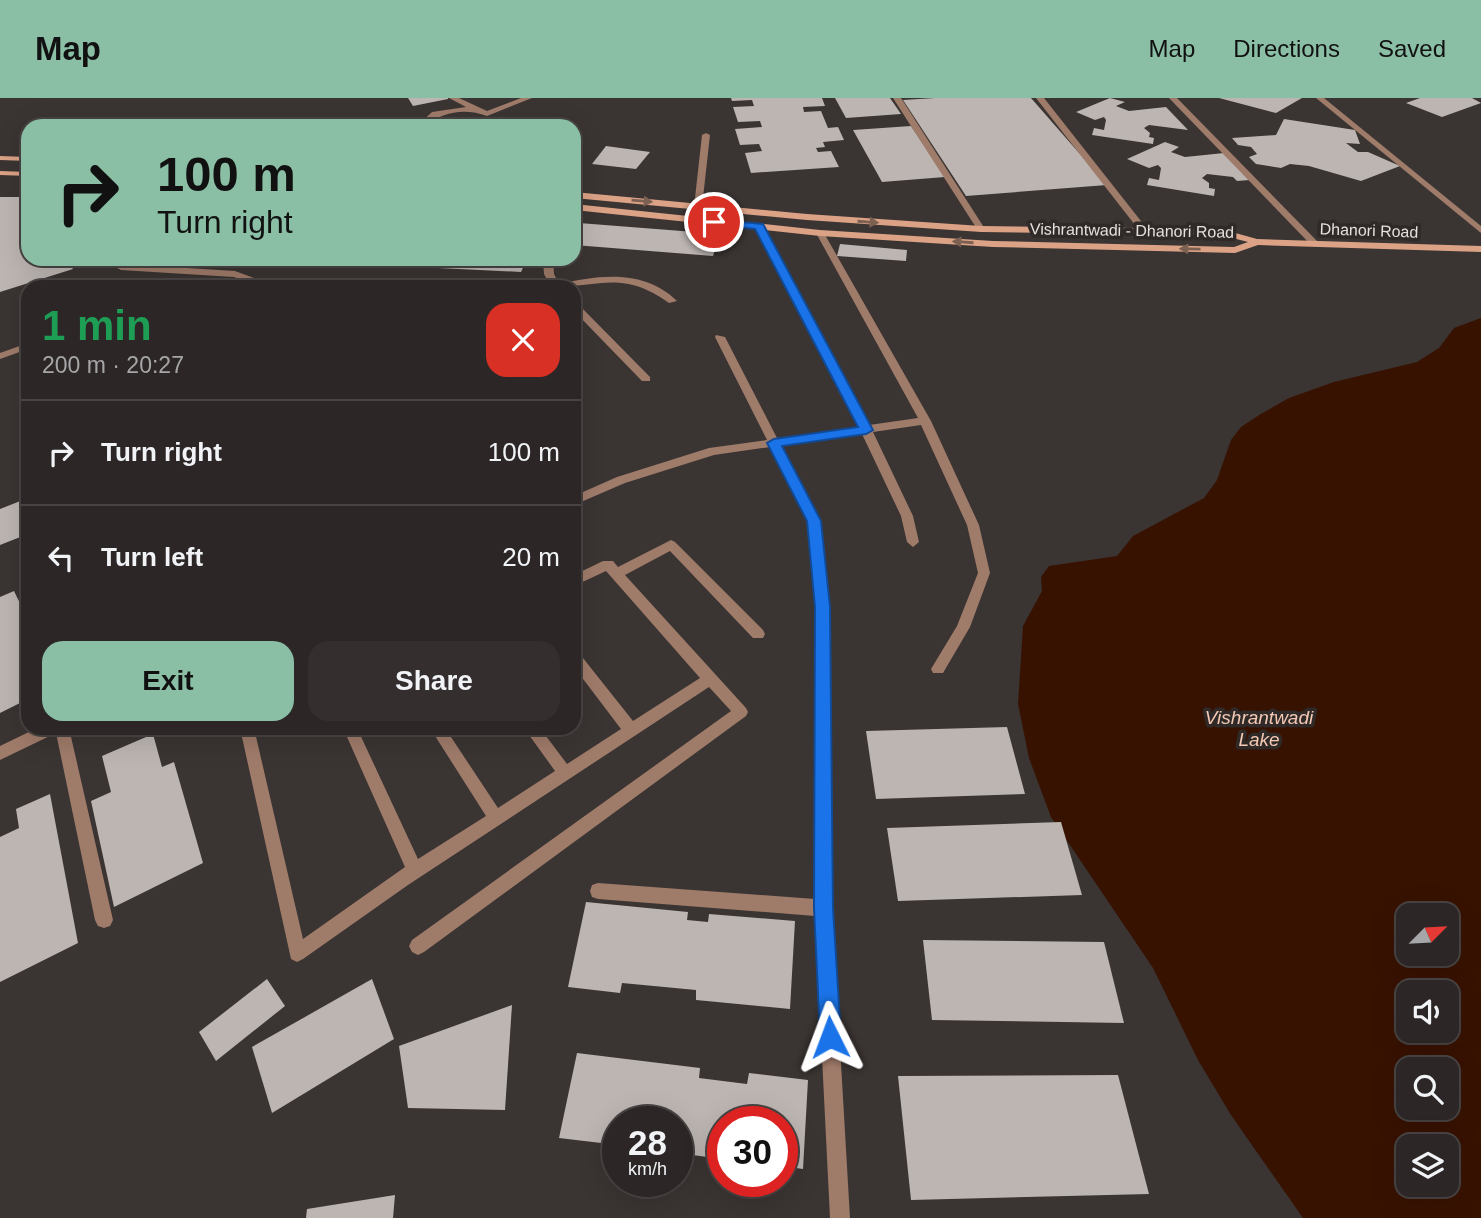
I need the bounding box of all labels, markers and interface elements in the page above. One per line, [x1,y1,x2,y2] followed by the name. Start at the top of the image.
[35,30,101,67] text: Map
[1149,35,1195,62] text: Map
[1233,35,1340,62] text: Directions
[1378,35,1446,62] text: Saved
[42,147,133,238] icon: right
[157,147,296,201] text: 100 m
[684,192,744,252] pin
[631,196,653,207] one-way arrow
[695,203,733,241] icon: arrive
[157,204,293,240] text: Turn right
[858,217,880,228] one-way arrow
[1030,220,1234,241] street label: Vishrantwadi - Dhanori Road
[1319,220,1419,241] street label: Dhanori Road
[952,236,974,247] one-way arrow
[1179,243,1201,255] one-way arrow
[42,302,152,349] text: 1 min
[486,303,560,377] button: close
[42,352,184,378] text: 200 m · 20:27
[42,434,80,472] icon: right
[101,437,222,467] text: Turn right
[488,437,560,467] text: 100 m
[42,539,80,577] icon: left
[101,542,203,572] text: Turn left
[502,542,560,572] text: 20 m
[42,641,294,721] button: Exit
[308,641,560,721] button: Share
[1205,707,1314,750] water label: Vishrantwadi Lake
[1396,903,1460,966] north arrow
[1396,903,1459,1197] map controls
[1396,980,1459,1043] button: sound
[793,1000,867,1074] position arrow
[1396,1057,1459,1120] button: search
[707,1106,798,1197] speed limit sign: 30
[628,1123,667,1162] text: 28
[1396,1134,1459,1197] button: layers
[628,1159,667,1179] text: km/h

